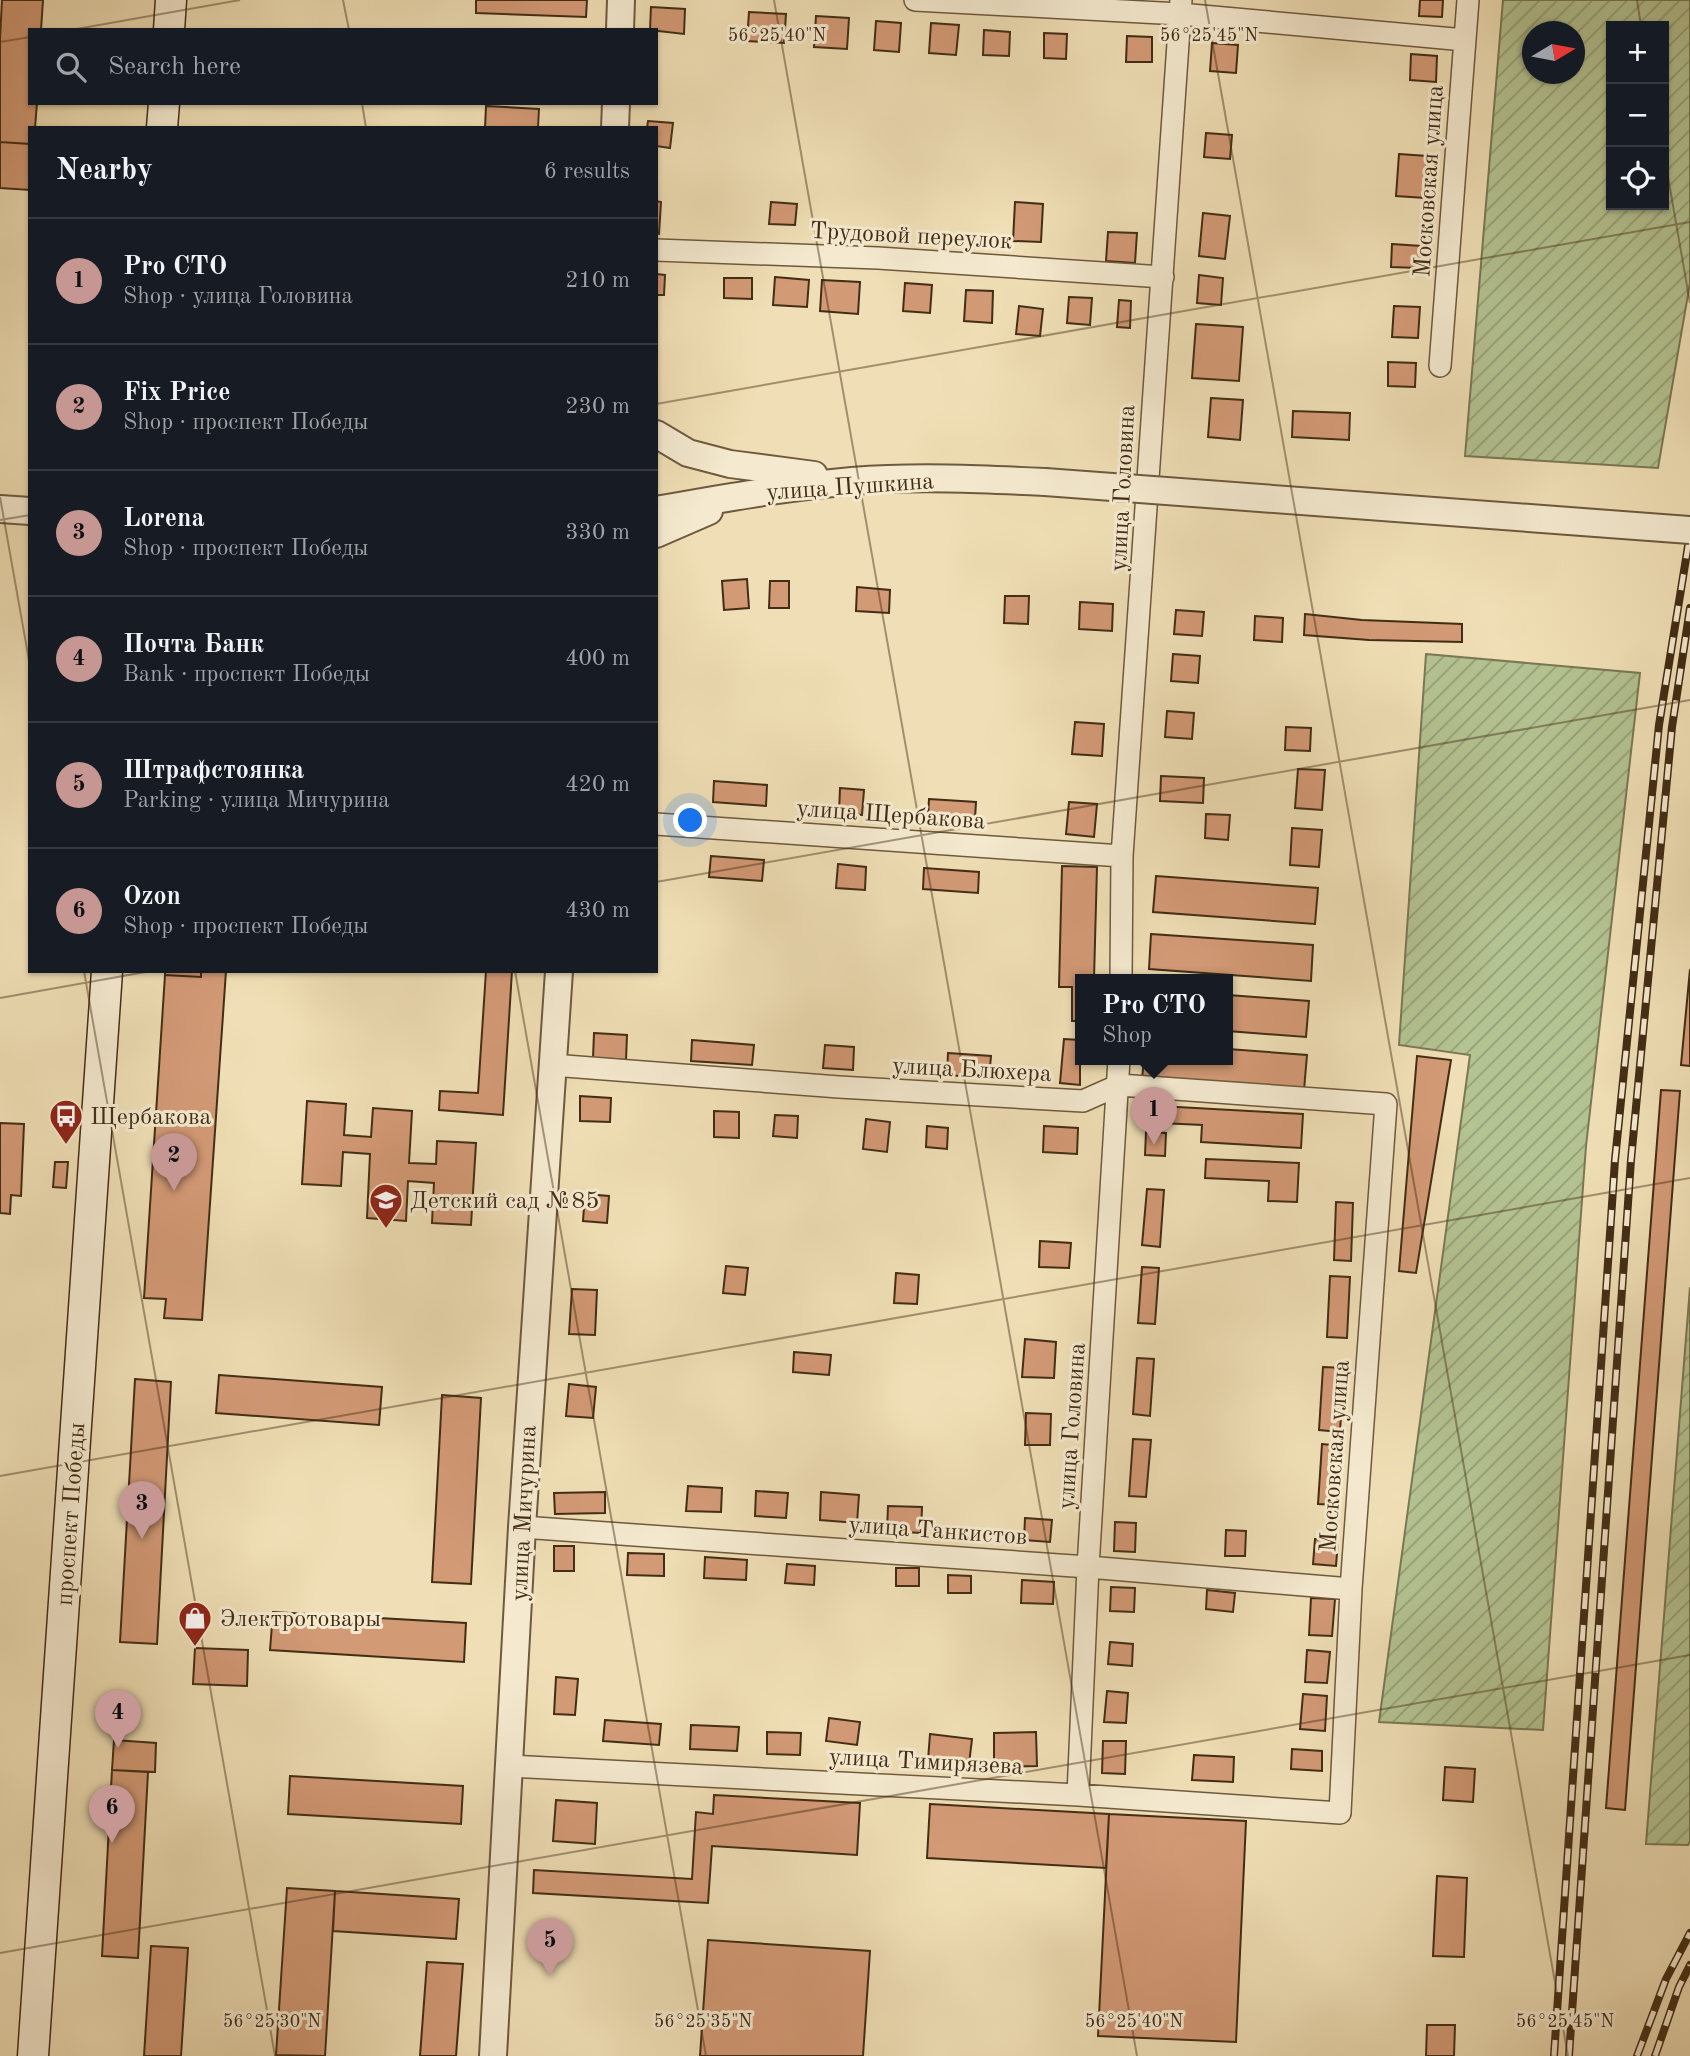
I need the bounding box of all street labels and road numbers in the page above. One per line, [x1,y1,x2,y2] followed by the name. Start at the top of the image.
[1411,84,1449,278] street label: Московская улица
[809,220,1013,254] street label: Трудовой переулок
[1108,404,1140,572] street label: улица Головина
[766,470,935,506] street label: улица Пушкина
[796,797,986,835] street label: улица Щербакова
[891,1055,1052,1087] street label: улица Блюхера
[1055,1342,1091,1510] street label: улица Головина
[1317,1359,1355,1553] street label: Московская улица
[54,1422,90,1607] street label: проспект Победы
[508,1424,542,1602] street label: улица Мичурина
[848,1514,1028,1550] street label: улица Танкистов
[828,1746,1024,1780] street label: улица Тимирязева

